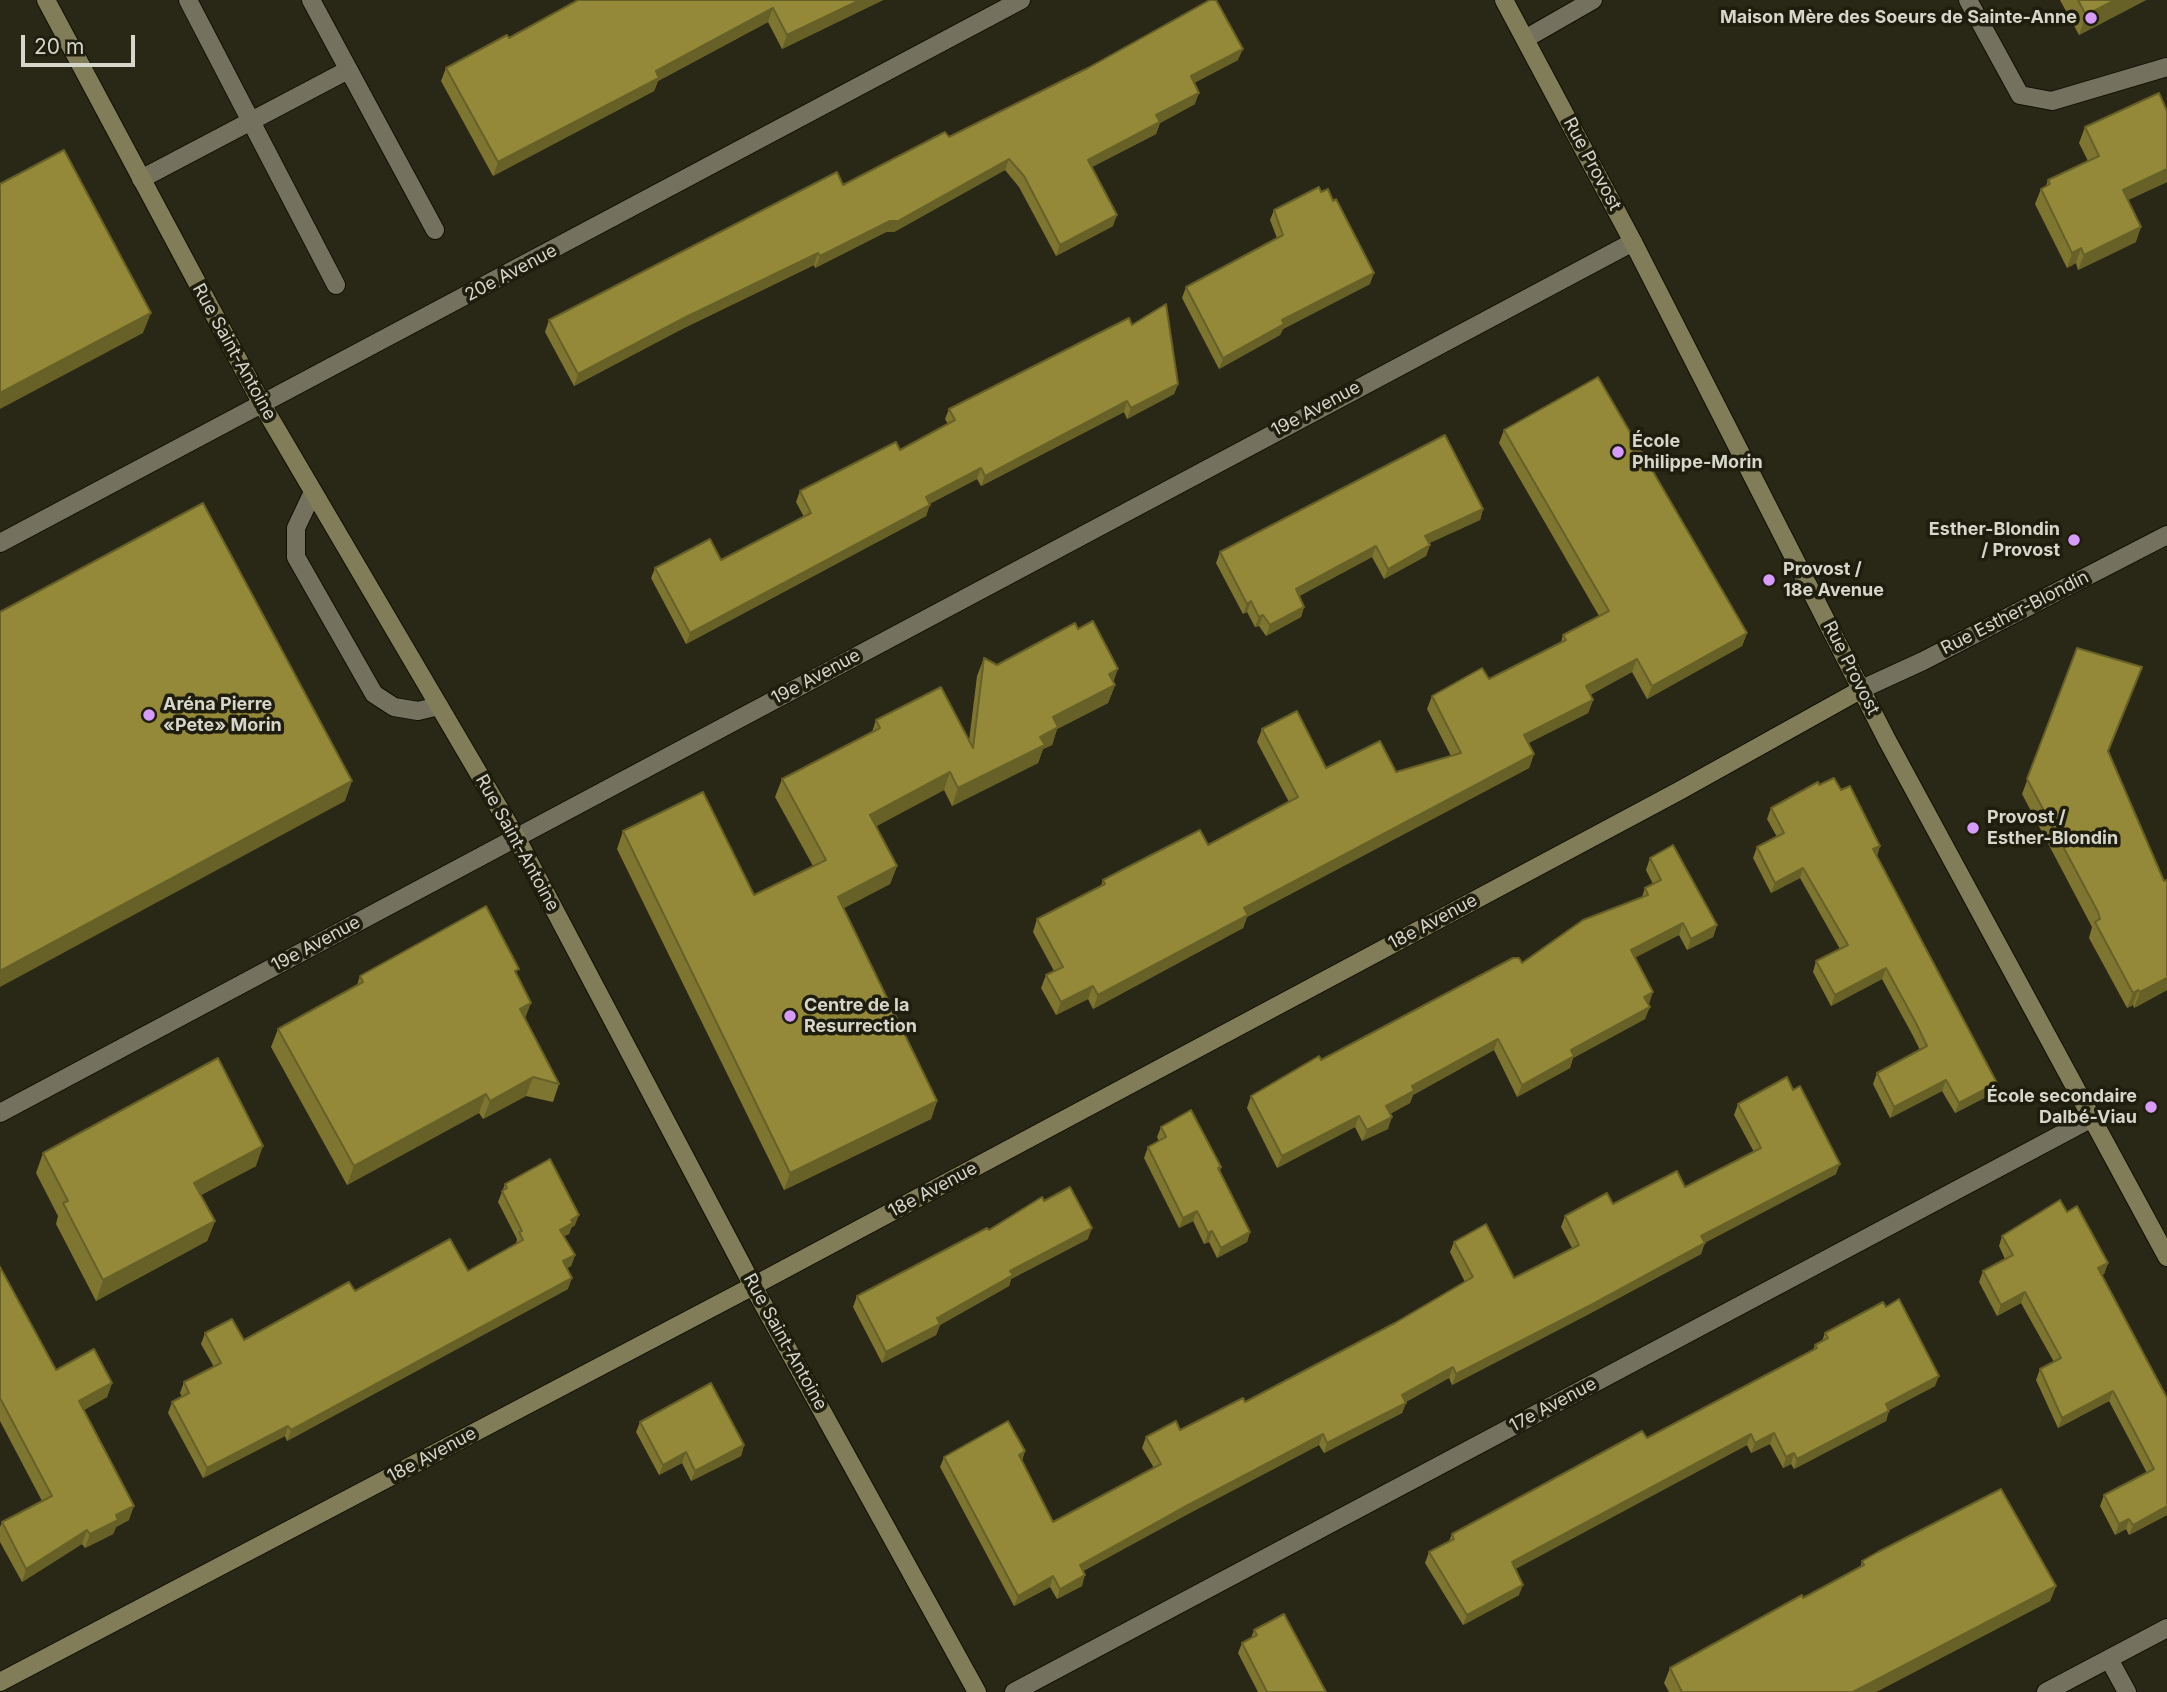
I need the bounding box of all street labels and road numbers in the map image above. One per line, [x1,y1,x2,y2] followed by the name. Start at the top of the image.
[1558,114,1626,214] street label: Rue Provost
[461,240,561,306] street label: 20e Avenue
[188,280,280,424] street label: Rue Saint-Antoine
[1268,377,1364,441] street label: 19e Avenue
[1937,566,2093,660] street label: Rue Esther-Blondin
[1818,618,1884,718] street label: Rue Provost
[768,645,864,709] street label: 19e Avenue
[471,771,563,915] street label: Rue Saint-Antoine
[1385,890,1481,954] street label: 18e Avenue
[268,912,364,976] street label: 19e Avenue
[885,1158,981,1222] street label: 18e Avenue
[739,1270,831,1414] street label: Rue Saint-Antoine
[1506,1373,1600,1437] street label: 17e Avenue
[384,1423,480,1487] street label: 18e Avenue

